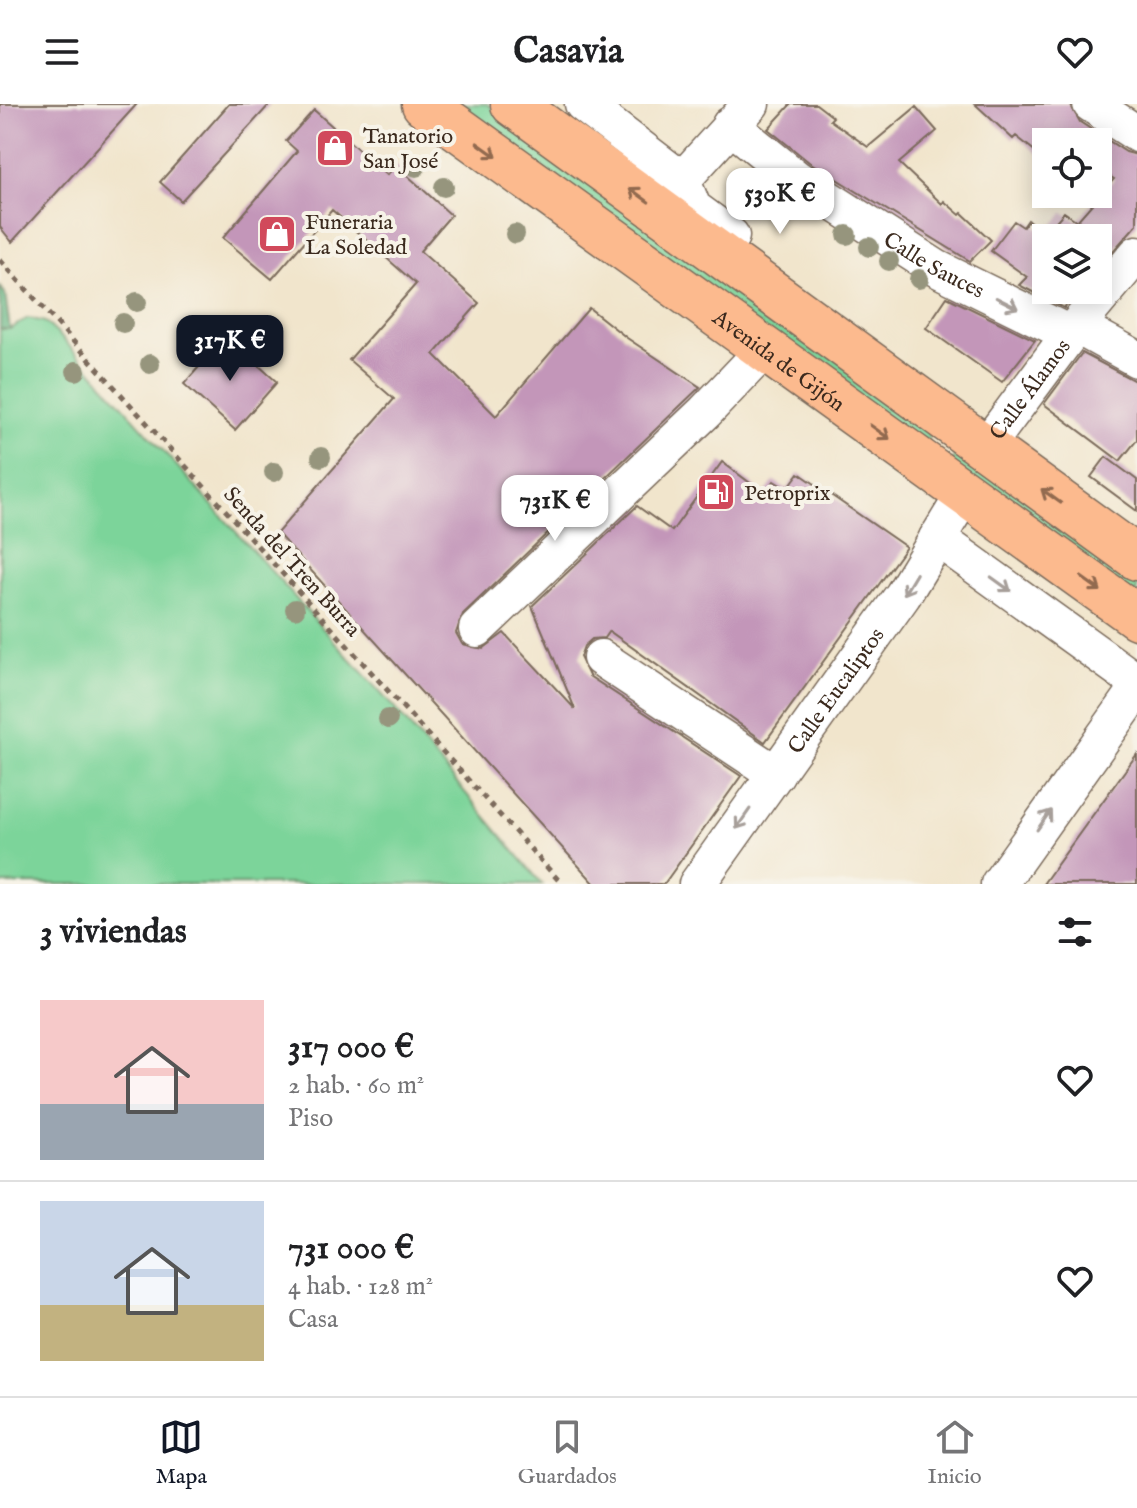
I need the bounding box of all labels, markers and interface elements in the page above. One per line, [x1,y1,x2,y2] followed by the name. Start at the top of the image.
[513,29,624,75] text: Casavia
[40,30,84,74] icon: menu
[1053,30,1097,74] icon: heart
[363,123,453,176] place label: Tanatorio San José
[314,127,356,169] shop icon: Tanatorio San José
[1032,128,1112,304] map controls
[1032,128,1112,208] button: locate
[476,141,497,158] one-way arrow
[715,168,845,236] pin: 530K €
[744,177,816,210] text: 530K €
[629,187,650,204] one-way arrow
[305,209,407,262] place label: Funeraria La Soledad
[256,213,298,255] shop icon: Funeraria La Soledad
[1032,224,1112,304] button: layers
[878,226,989,306] street label: Calle Sauces
[995,296,1019,311] one-way arrow
[706,304,850,419] street label: Avenida de Gijón
[165,315,295,383] pin: 317K €
[194,324,266,357] text: 317K €
[984,334,1078,446] street label: Calle Álamos
[869,423,890,440] one-way arrow
[695,471,737,513] fuel station icon: Petroprix
[490,475,620,543] pin: 731K €
[744,480,831,508] place label: Petroprix
[217,481,367,644] street label: Senda del Tren Burra
[519,484,591,517] text: 731K €
[1041,488,1062,505] one-way arrow
[901,572,917,595] one-way arrow
[1080,575,1101,592] one-way arrow
[989,576,1011,592] one-way arrow
[782,623,891,760] street label: Calle Eucaliptos
[735,807,752,829] one-way arrow
[1036,810,1053,832] one-way arrow
[1053,910,1097,954] icon: filters
[40,911,187,954] text: 3 viviendas
[288,1026,414,1069] text: 317 000 €
[104,1032,200,1128] icon: home
[1053,1058,1097,1102] icon: heart
[288,1069,424,1102] text: 2 hab. · 60 m²
[288,1102,333,1135] text: Piso
[288,1227,414,1270] text: 731 000 €
[104,1233,200,1329] icon: home
[1053,1259,1097,1303] icon: heart
[288,1270,433,1303] text: 4 hab. · 128 m²
[288,1303,338,1336] text: Casa
[155,1415,207,1491] tab: Mapa
[518,1415,617,1491] tab: Guardados
[928,1415,982,1491] tab: Inicio

